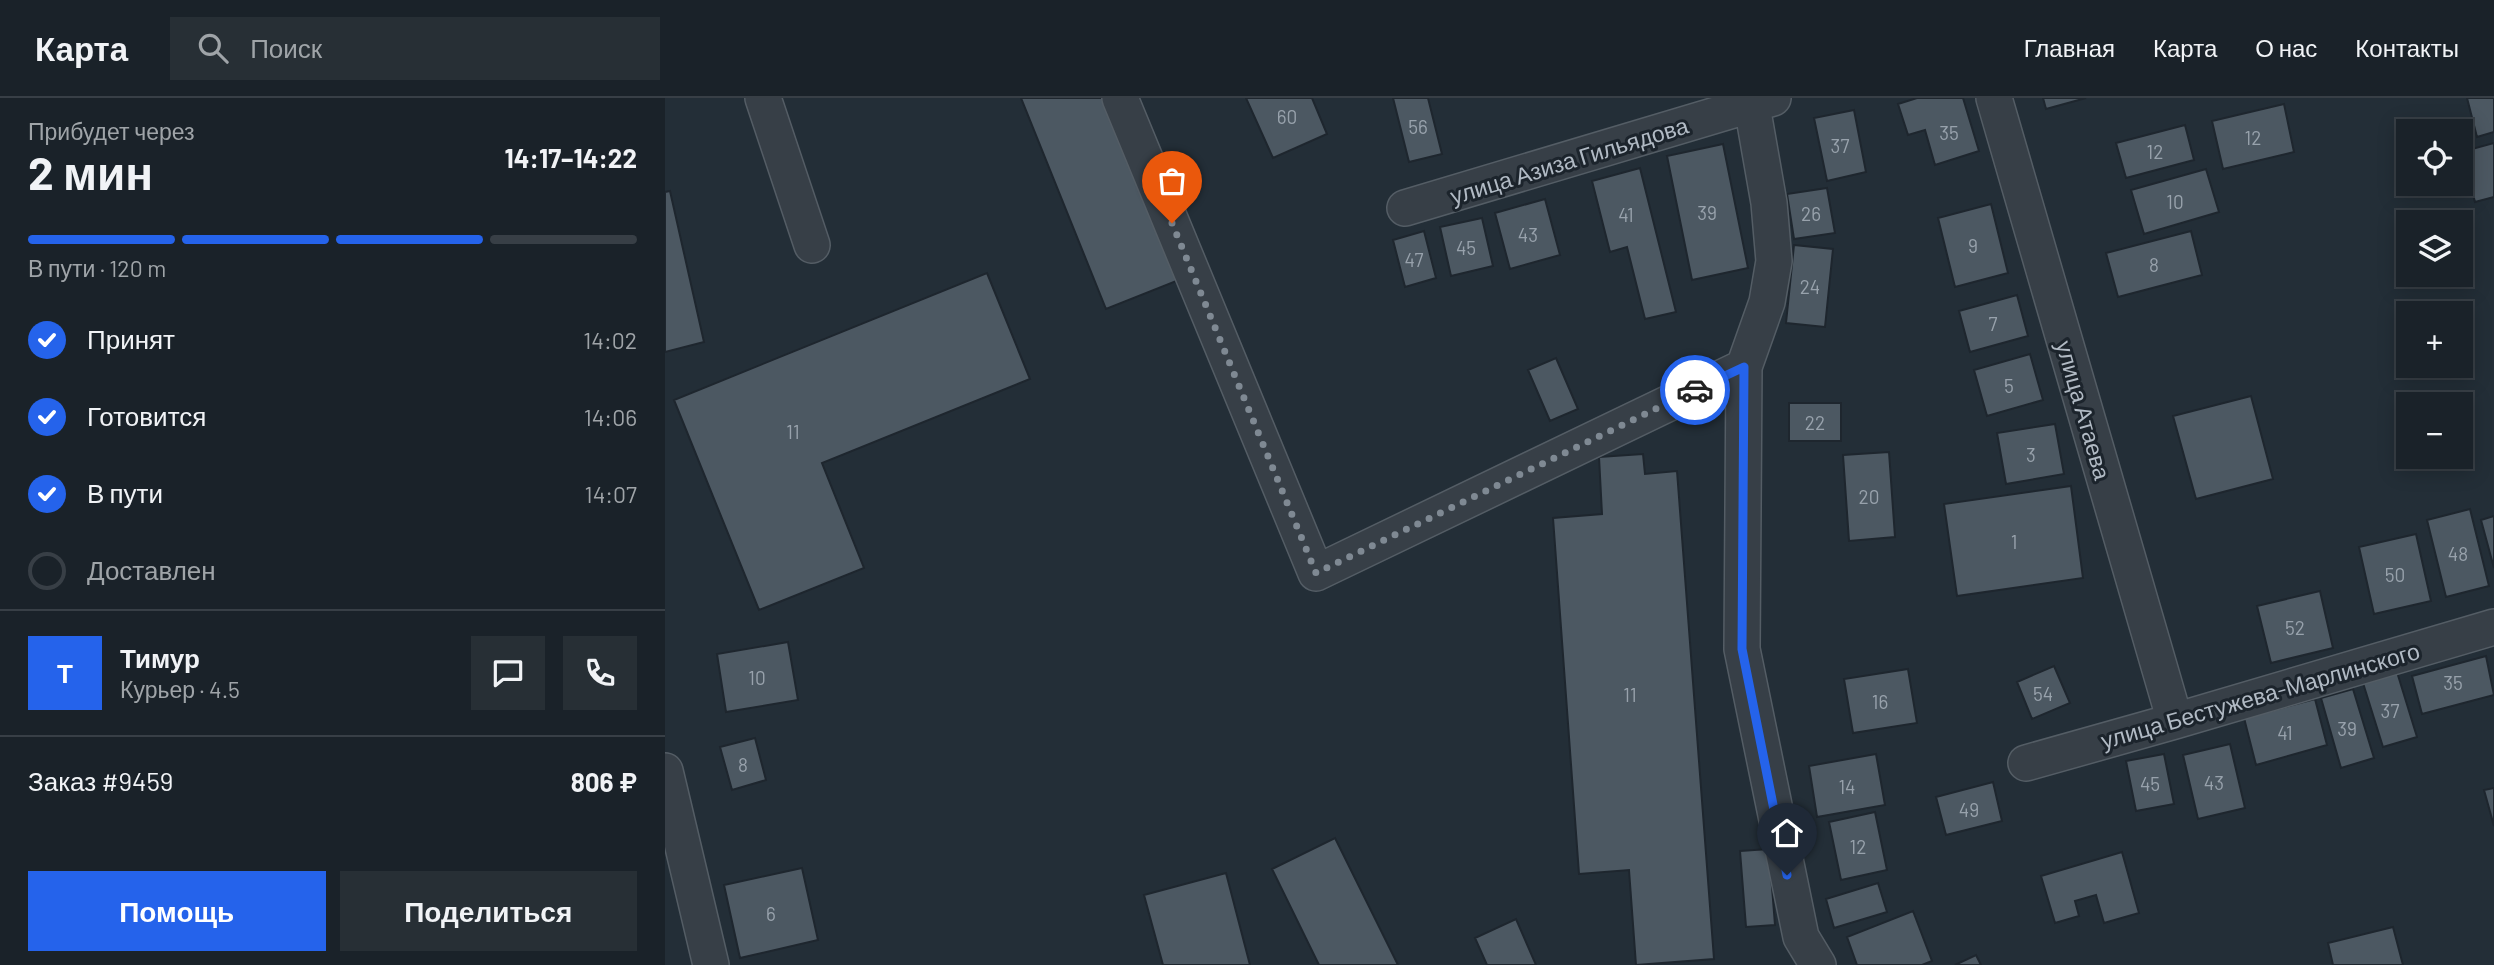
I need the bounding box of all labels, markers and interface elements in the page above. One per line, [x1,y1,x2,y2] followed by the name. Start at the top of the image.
[170,17,660,80] search box
[35,28,128,68] text: Карта
[194,29,232,67] icon: search
[250,32,322,63] text: Поиск
[2024,33,2115,62] text: Главная
[2153,33,2217,62] text: Карта
[2255,33,2317,62] text: О нас
[2355,33,2459,62] text: Контакты
[1277,105,1297,128] house number: 60
[1447,110,1692,210] street label: улица Азиза Гильядова
[1408,115,1428,138] house number: 56
[28,117,195,145] text: Прибудет через
[2396,119,2473,469] map controls
[2396,119,2473,196] button: locate
[1939,121,1959,144] house number: 35
[2245,126,2261,149] house number: 12
[1831,134,1849,157] house number: 37
[2147,140,2163,163] house number: 12
[505,142,637,173] text: 14:17–14:22
[28,144,153,199] text: 2 мин
[1142,151,1202,223] pin
[1153,162,1191,200] icon: bag
[2166,190,2184,213] house number: 10
[1697,201,1717,224] house number: 39
[1801,202,1821,225] house number: 26
[1618,203,1634,226] house number: 41
[2396,210,2473,287] button: layers
[1518,223,1538,246] house number: 43
[1968,234,1978,257] house number: 9
[1456,236,1476,259] house number: 45
[1405,248,1423,271] house number: 47
[2149,253,2159,276] house number: 8
[28,254,166,282] text: В пути · 120 m
[1800,275,1820,298] house number: 24
[2396,301,2473,378] button: +
[1989,312,1998,335] house number: 7
[28,321,66,359] icon: check
[87,323,175,354] text: Принят
[583,326,637,354] text: 14:02
[2051,337,2117,483] street label: улица Атаева
[1660,355,1730,425] courier
[1676,371,1714,409] icon: car
[2004,374,2014,397] house number: 5
[2396,392,2473,469] button: −
[28,398,66,436] icon: check
[87,400,206,431] text: Готовится
[584,403,637,431] text: 14:06
[1805,411,1825,434] house number: 22
[786,420,800,443] house number: 11
[2026,443,2036,466] house number: 3
[28,475,66,513] icon: check
[87,477,163,508] text: В пути
[585,480,637,508] text: 14:07
[1859,485,1879,508] house number: 20
[2011,530,2017,553] house number: 1
[2448,542,2468,565] house number: 48
[87,554,216,585] text: Доставлен
[2385,563,2405,586] house number: 50
[2285,616,2305,639] house number: 52
[471,636,545,710] button: chat
[563,636,637,710] button: phone
[2097,636,2423,754] street label: улица Бестужева-Марлинского
[120,642,200,673] text: Тимур
[57,657,73,688] text: Т
[748,666,766,689] house number: 10
[2443,671,2463,694] house number: 35
[120,675,240,703] text: Курьер · 4.5
[2033,682,2053,705] house number: 54
[1623,683,1637,706] house number: 11
[1872,690,1888,713] house number: 16
[2381,699,2399,722] house number: 37
[2337,717,2357,740] house number: 39
[2277,721,2293,744] house number: 41
[738,753,748,776] house number: 8
[28,765,173,796] text: Заказ #9459
[571,766,637,797] text: 806 ₽
[2204,771,2224,794] house number: 43
[2140,772,2160,795] house number: 45
[1838,775,1856,798] house number: 14
[1959,798,1979,821] house number: 49
[1757,803,1817,875] pin
[1768,814,1806,852] icon: home
[1850,835,1866,858] house number: 12
[28,871,326,951] button: Помощь
[340,871,637,951] button: Поделиться
[766,902,776,925] house number: 6

